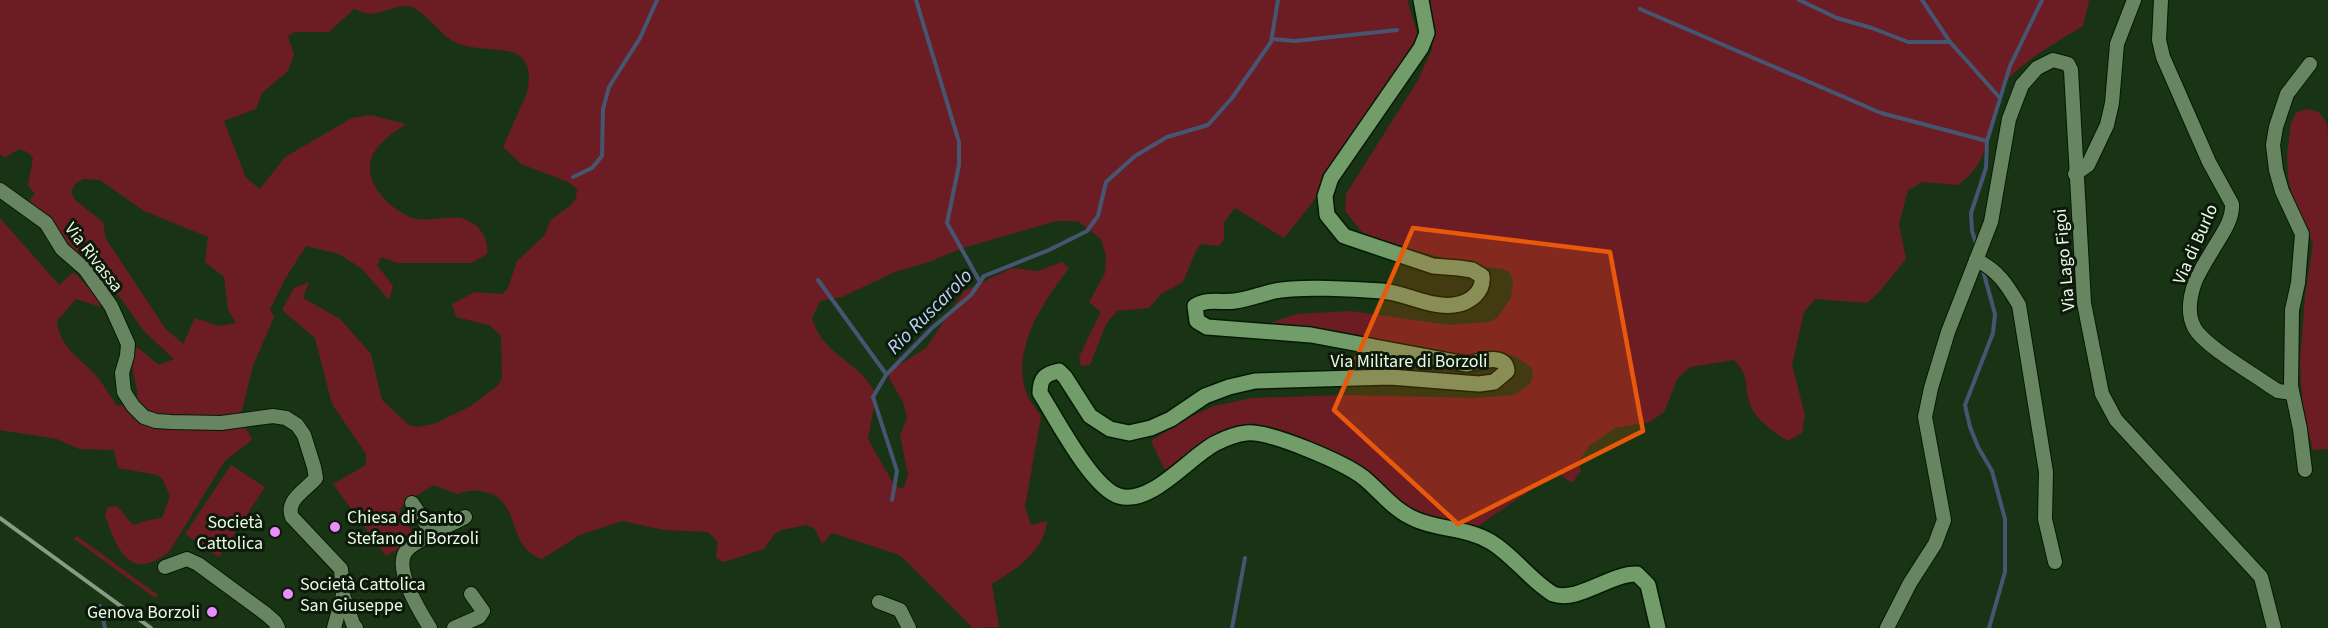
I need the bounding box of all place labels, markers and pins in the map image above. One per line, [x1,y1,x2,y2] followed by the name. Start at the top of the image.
[347,505,479,551] place label: Chiesa di Santo Stefano di Borzoli
[196,510,263,556] place label: Società Cattolica
[328,520,342,534] marker: Chiesa di Santo Stefano di Borzoli
[268,525,282,539] marker: Società Cattolica
[300,572,426,618] place label: Società Cattolica San Giuseppe
[281,587,295,601] marker: Società Cattolica San Giuseppe
[87,600,200,625] place label: Genova Borzoli
[205,605,219,619] marker: Genova Borzoli

